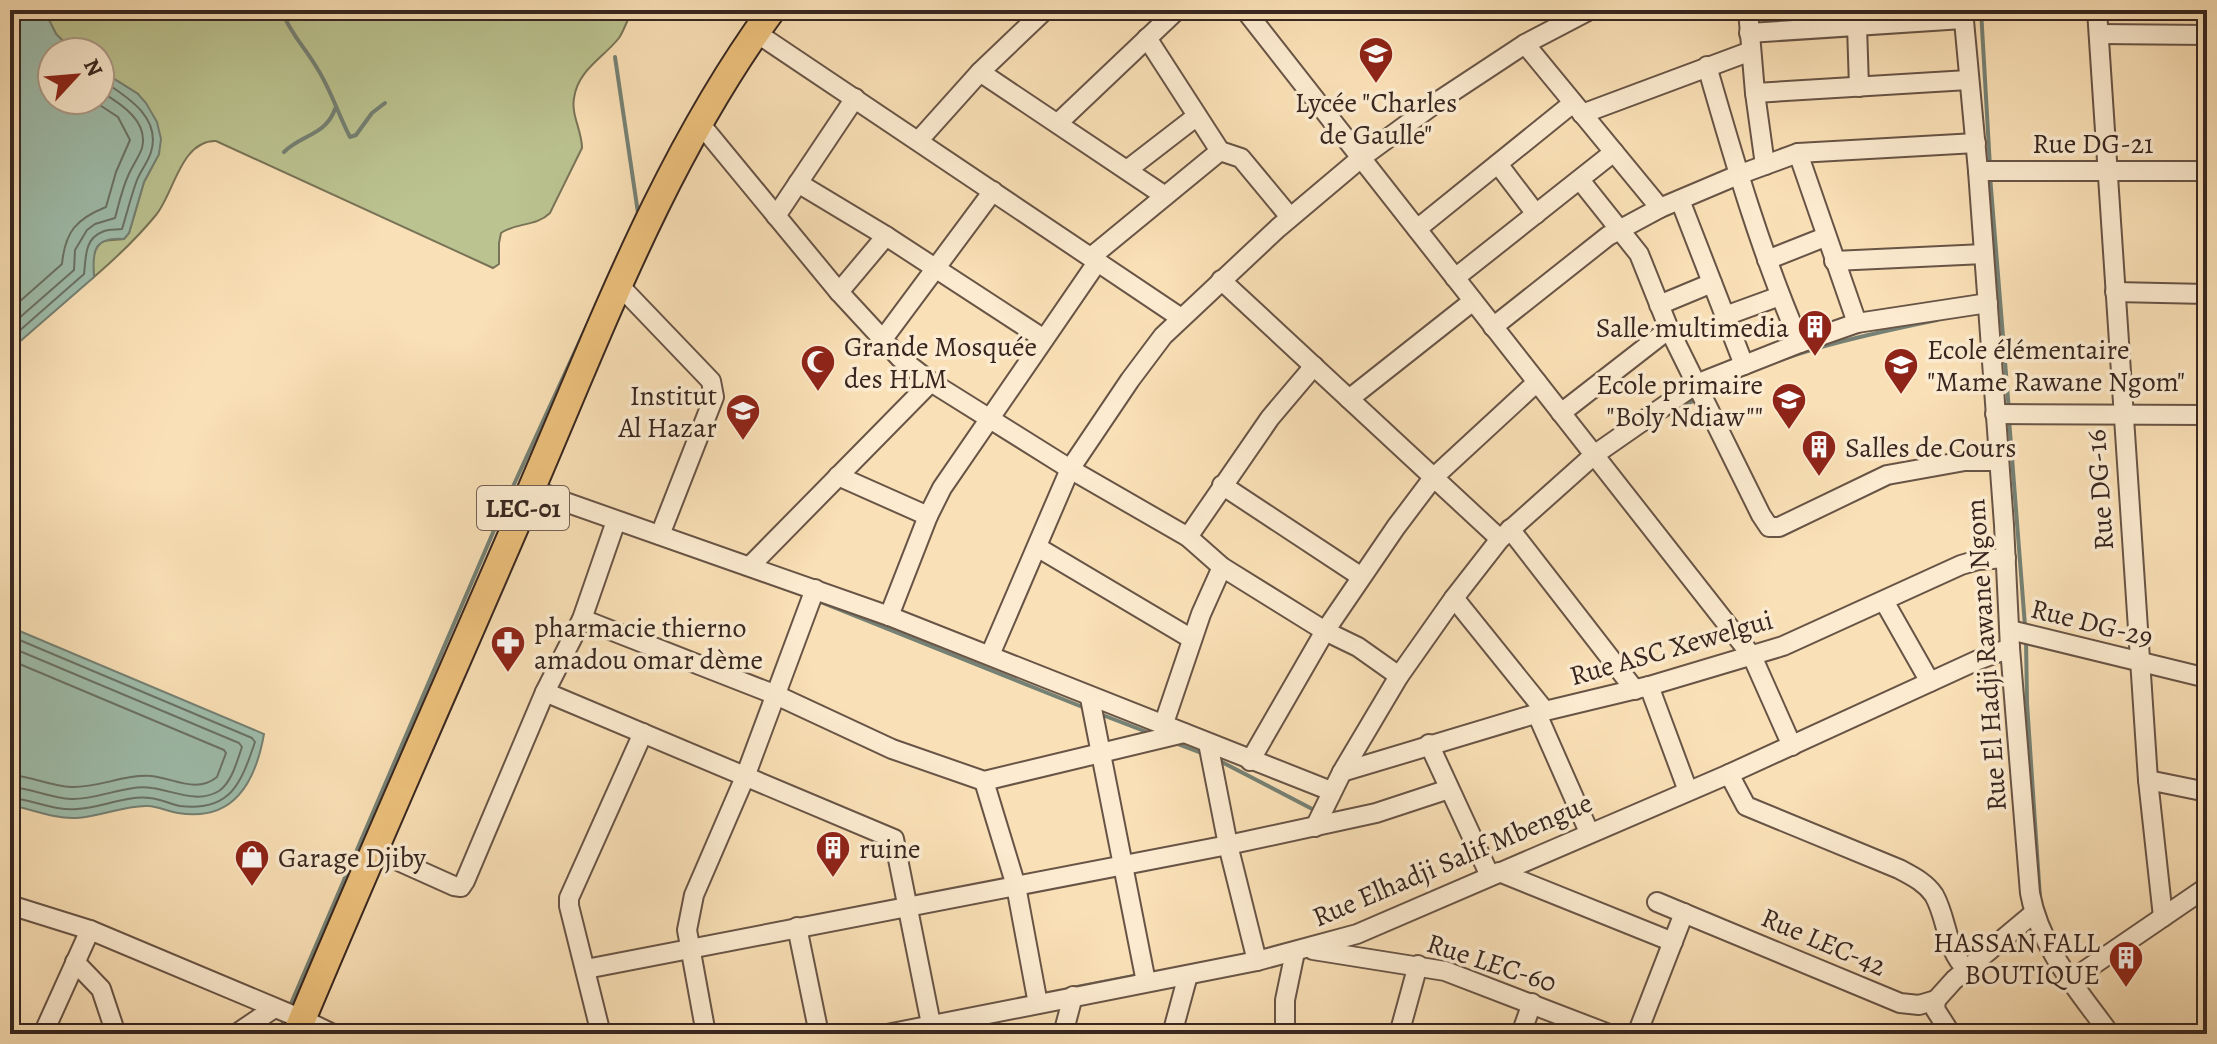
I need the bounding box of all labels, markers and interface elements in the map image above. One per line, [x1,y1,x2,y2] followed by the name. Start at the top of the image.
[1357,35,1395,85] school or university icon: Lycée "Charles de Gaulle"
[36,36,116,116] north arrow
[76,54,110,81] text: N
[1295,84,1457,154] place label: Lycée "Charles de Gaulle"
[2032,125,2154,163] street label: Rue DG-21
[1796,308,1834,358] building icon: Salle multimedia
[1596,309,1789,347] place label: Salle multimedia
[844,328,1037,398] place label: Grande Mosquée des HLM
[1927,331,2185,401] place label: Ecole élémentaire "Mame Rawane Ngom"
[799,343,837,393] mosque icon: Grande Mosquée des HLM
[1882,346,1920,396] school or university icon: Ecole élémentaire "Mame Rawane Ngom"
[1596,366,1763,436] place label: Ecole primaire "Boly Ndiaw""
[618,377,717,447] place label: Institut Al Hazar
[1770,381,1808,431] school or university icon: Ecole primaire "Boly Ndiaw""
[724,392,762,442] school or university icon: Institut Al Hazar
[1800,428,1838,478] building icon: Salles de Cours
[2077,428,2123,552] street label: Rue DG-16
[1845,429,2017,467] place label: Salles de Cours
[477,486,569,530] road number: LEC-01
[1956,497,2016,812] street label: Rue El Hadji Rawane Ngom
[2027,589,2157,656] street label: Rue DG-29
[1565,601,1777,695] street label: Rue ASC Xewelgui
[534,609,763,679] place label: pharmacie thierno amadou omar dème
[489,624,527,674] pharmacy icon: pharmacie thierno amadou omar dème
[1307,784,1598,936] street label: Rue Elhadji Salif Mbengue
[814,829,852,879] building icon: ruine
[859,830,921,868] place label: ruine
[233,838,271,888] shop icon: Garage Djiby
[278,839,426,877] place label: Garage Djiby
[1755,899,1892,985] street label: Rue LEC-42
[1422,924,1561,1002] street label: Rue LEC-60
[1933,924,2101,994] place label: HASSAN FALL BOUTIQUE
[2107,939,2145,989] building icon: HASSAN FALL BOUTIQUE

